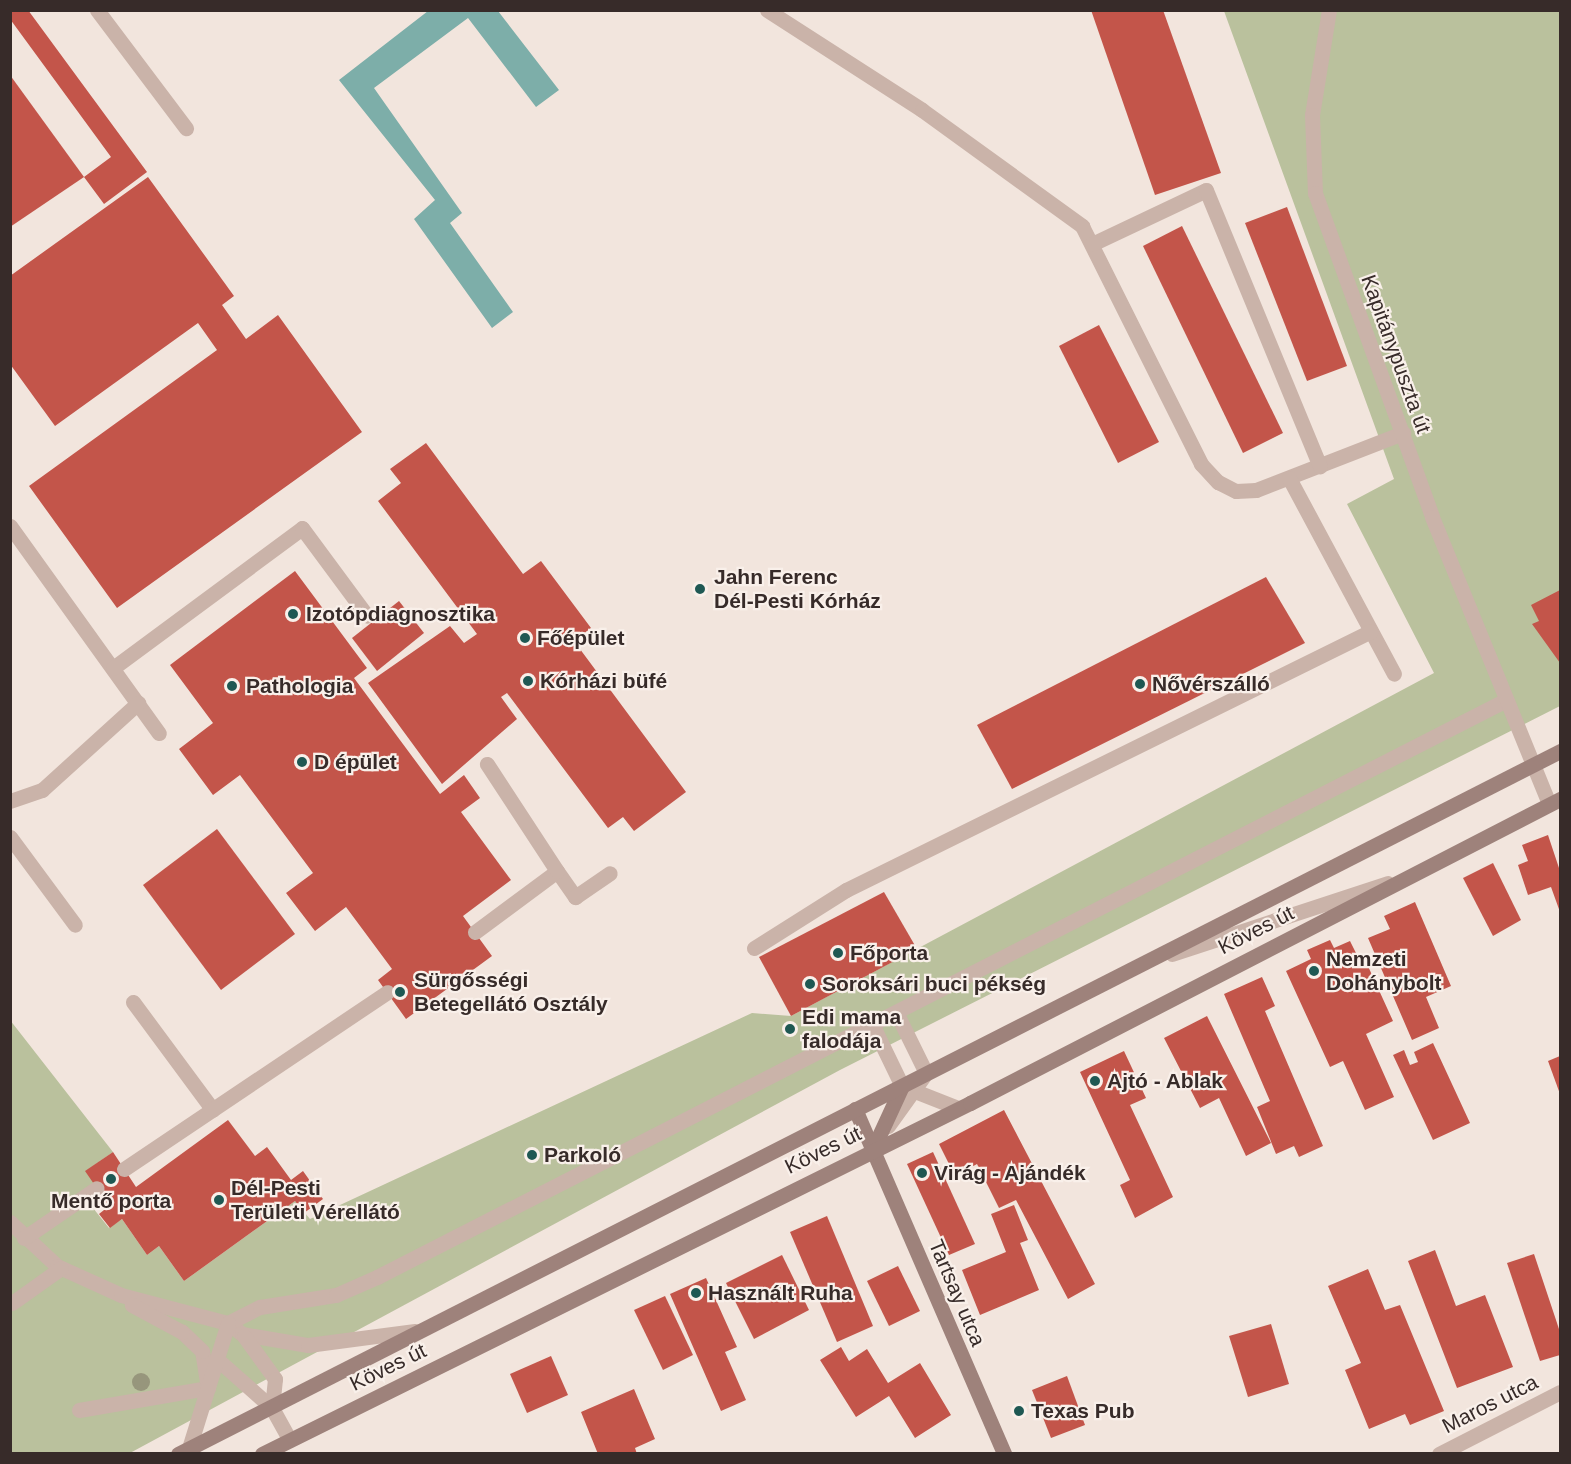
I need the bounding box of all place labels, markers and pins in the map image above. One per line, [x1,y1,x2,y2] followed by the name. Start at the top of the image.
[714,564,881,614] place label: Jahn Ferenc Dél-Pesti Kórház
[691,580,709,598] marker: Jahn Ferenc Dél-Pesti Kórház
[306,601,495,627] place label: Izotópdiagnosztika
[284,605,302,623] marker: Izotópdiagnosztika
[537,625,624,651] place label: Főépület
[518,631,532,645] marker: Főépület
[540,668,667,694] place label: Kórházi büfé
[1152,671,1270,697] place label: Nővérszálló
[246,673,353,699] place label: Pathologia
[521,674,535,688] marker: Kórházi büfé
[223,677,241,695] marker: Pathologia
[1133,677,1147,691] marker: Nővérszálló
[314,749,397,775] place label: D épület
[295,755,309,769] marker: D épület
[850,940,928,966] place label: Főporta
[831,946,845,960] marker: Főporta
[1326,946,1441,996] place label: Nemzeti Dohánybolt
[1307,964,1321,978] marker: Nemzeti Dohánybolt
[414,967,608,1017] place label: Sürgősségi Betegellátó Osztály
[822,971,1046,997] place label: Soroksári buci pékség
[803,977,817,991] marker: Soroksári buci pékség
[391,983,409,1001] marker: Sürgősségi Betegellátó Osztály
[802,1004,901,1054] place label: Edi mama falodája
[783,1022,797,1036] marker: Edi mama falodája
[1107,1068,1224,1094] place label: Ajtó - Ablak
[1088,1074,1102,1088] marker: Ajtó - Ablak
[544,1142,621,1168] place label: Parkoló
[525,1148,539,1162] marker: Parkoló
[934,1160,1086,1186] place label: Virág - Ajándék
[915,1166,929,1180] marker: Virág - Ajándék
[104,1172,118,1186] marker: Mentő porta
[231,1175,400,1225] place label: Dél-Pesti Területi Vérellátó
[51,1188,171,1214] place label: Mentő porta
[212,1193,226,1207] marker: Dél-Pesti Területi Vérellátó
[708,1280,853,1306] place label: Használt Ruha
[689,1286,703,1300] marker: Használt Ruha
[1031,1398,1134,1424] place label: Texas Pub
[1012,1404,1026,1418] marker: Texas Pub

